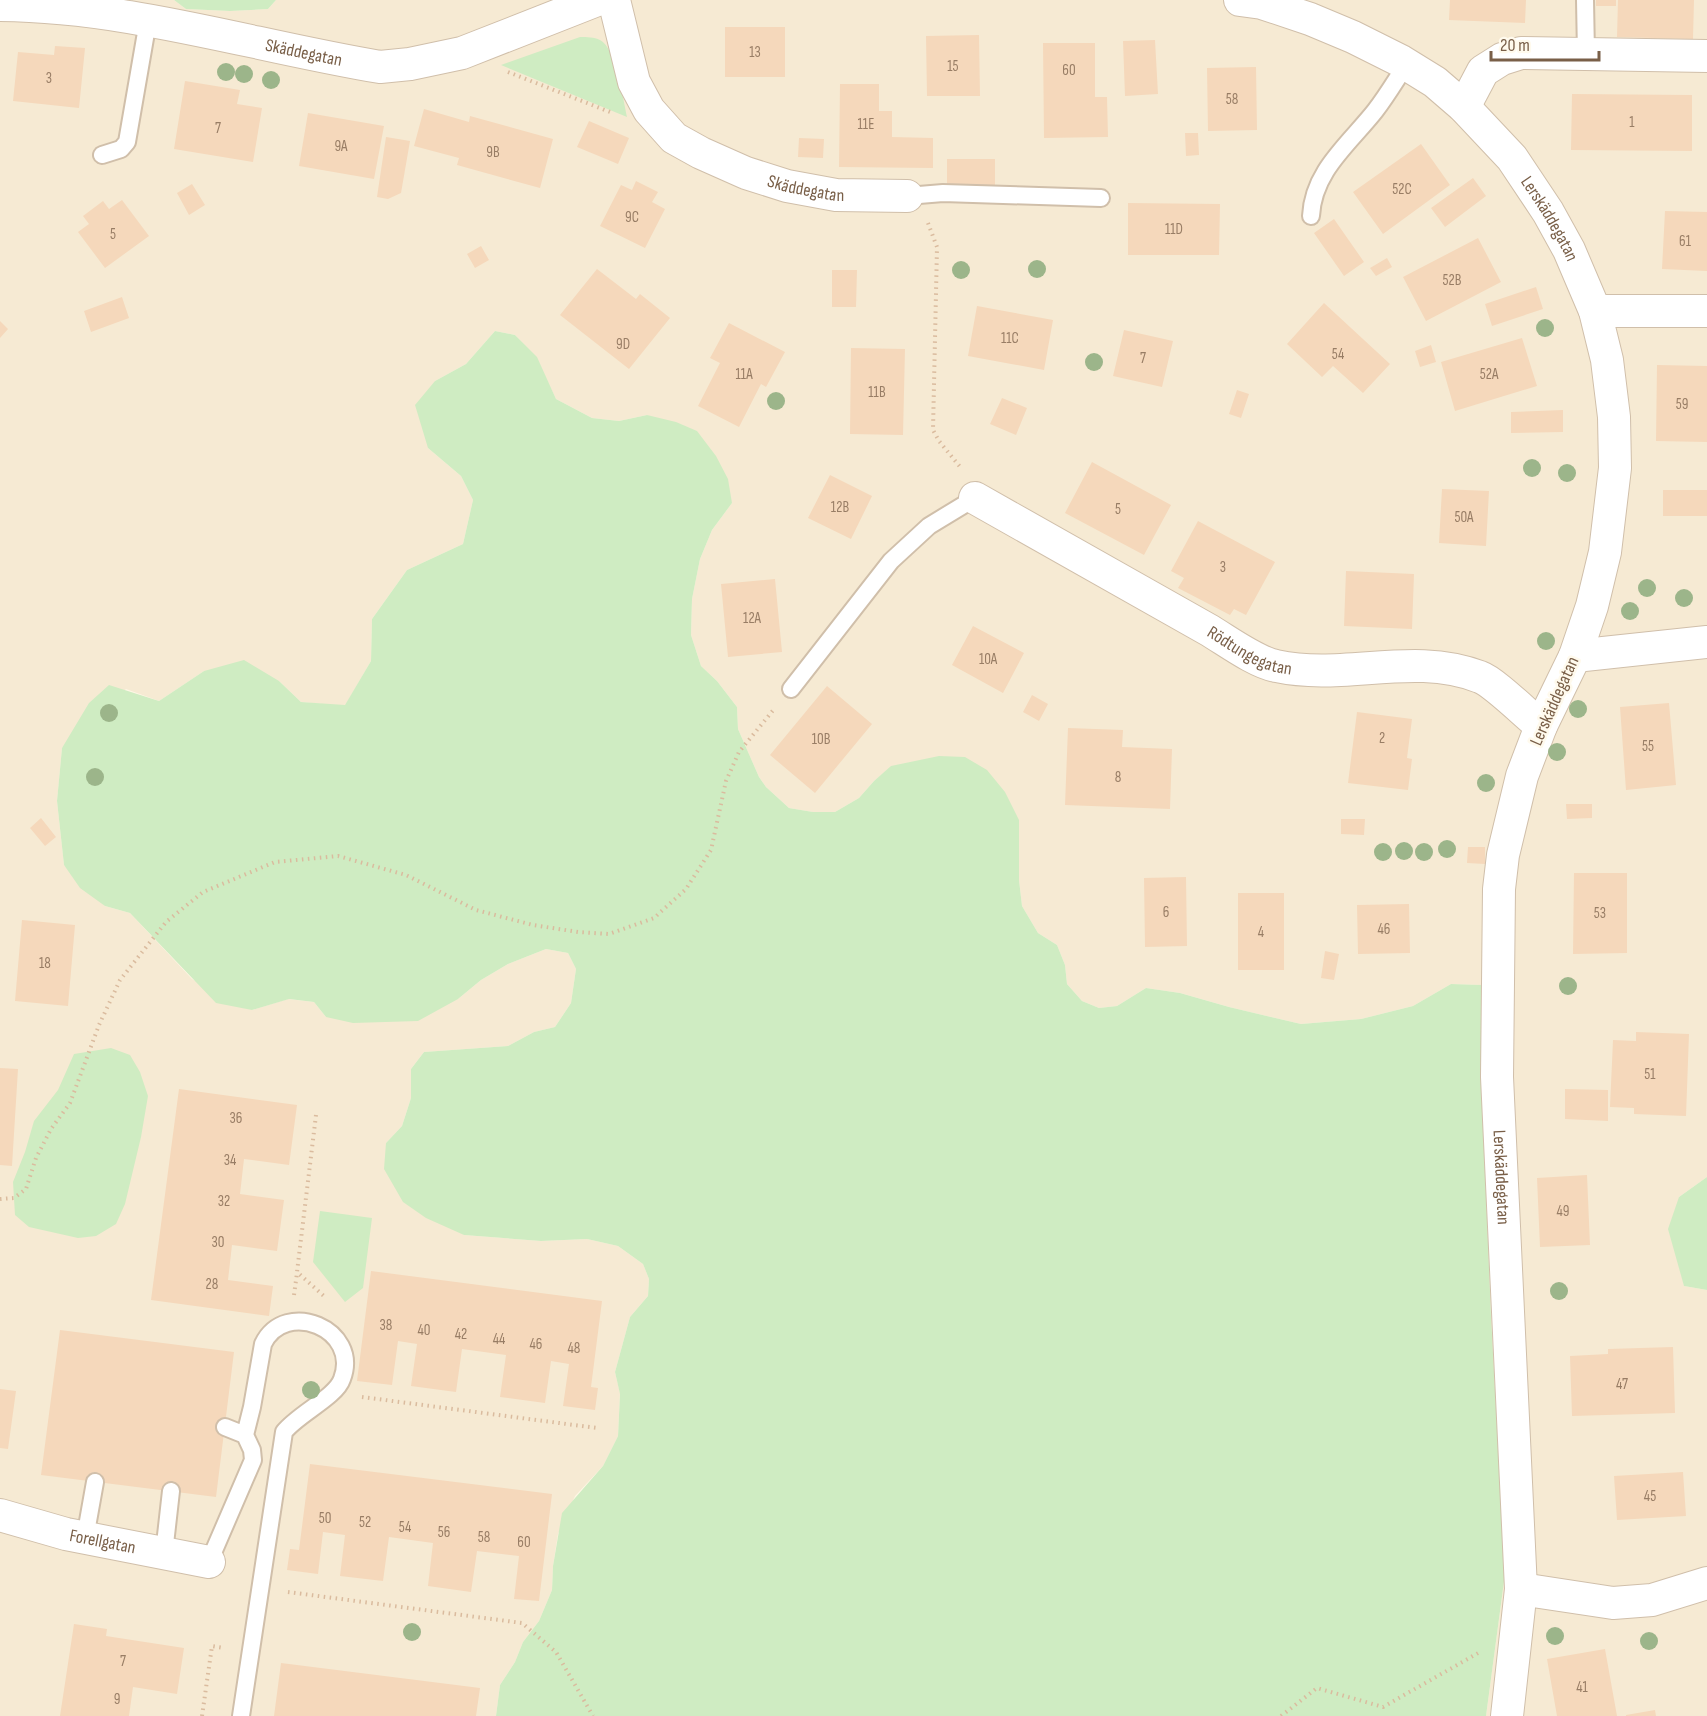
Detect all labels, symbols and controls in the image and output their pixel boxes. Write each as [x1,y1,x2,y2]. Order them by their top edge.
scale bar [1491,24,1599,62]
street label: Skäddegatan [263,35,344,71]
text: 20 m [1500,35,1530,56]
house number: 13 [749,43,761,62]
house number: 15 [947,57,959,76]
house number: 60 [1062,61,1076,80]
house number: 3 [46,69,52,88]
house number: 58 [1226,90,1238,109]
house number: 1 [1629,113,1635,132]
house number: 11E [858,115,874,134]
house number: 7 [215,119,221,138]
house number: 9A [334,137,348,156]
house number: 9B [486,143,500,162]
street label: Skäddegatan [765,171,844,206]
street label: Lerskäddegatan [1516,172,1582,264]
house number: 52C [1392,180,1412,199]
house number: 9C [625,208,639,227]
house number: 11D [1165,220,1183,239]
house number: 5 [110,225,116,244]
house number: 61 [1679,232,1692,251]
house number: 52B [1443,271,1462,290]
house number: 11C [1001,329,1019,348]
house number: 9D [616,335,630,354]
house number: 54 [1332,345,1344,364]
house number: 7 [1140,349,1146,368]
house number: 11A [735,365,753,384]
house number: 52A [1480,365,1499,384]
house number: 11B [868,383,886,402]
house number: 59 [1676,395,1688,414]
house number: 12B [831,498,849,517]
house number: 5 [1115,500,1121,519]
house number: 50A [1454,508,1474,527]
house number: 3 [1220,558,1226,577]
house number: 12A [743,609,762,628]
street label: Rödtungegatan [1203,622,1293,680]
house number: 10A [979,650,998,669]
street label: Lerskäddegatan [1526,654,1583,749]
house number: 2 [1379,729,1385,748]
house number: 10B [812,730,831,749]
house number: 55 [1642,737,1654,756]
house number: 8 [1115,768,1121,787]
house number: 6 [1163,903,1169,922]
house number: 53 [1594,904,1606,923]
house number: 46 [1378,920,1390,939]
house number: 4 [1258,923,1264,942]
house number: 18 [39,954,51,973]
house number: 51 [1644,1065,1656,1084]
house number: 36 [230,1109,242,1128]
street label: Lerskäddegatan [1488,1129,1514,1225]
house number: 34 [224,1151,236,1170]
house number: 32 [218,1192,230,1211]
house number: 49 [1557,1202,1569,1221]
house number: 30 [212,1233,224,1252]
house number: 28 [206,1275,218,1294]
house number: 38 [380,1316,392,1335]
house number: 40 [418,1321,430,1340]
house number: 42 [455,1325,467,1344]
house number: 44 [493,1330,505,1349]
house number: 46 [530,1335,542,1354]
house number: 48 [568,1339,580,1358]
house number: 47 [1616,1375,1628,1394]
house number: 45 [1644,1487,1656,1506]
house number: 50 [319,1509,331,1528]
house number: 52 [359,1513,371,1532]
house number: 54 [399,1518,411,1537]
house number: 56 [438,1523,450,1542]
street label: Forellgatan [68,1525,137,1558]
house number: 58 [478,1528,490,1547]
house number: 60 [517,1533,531,1552]
house number: 7 [120,1652,126,1671]
house number: 41 [1576,1678,1589,1697]
house number: 9 [114,1690,120,1709]

